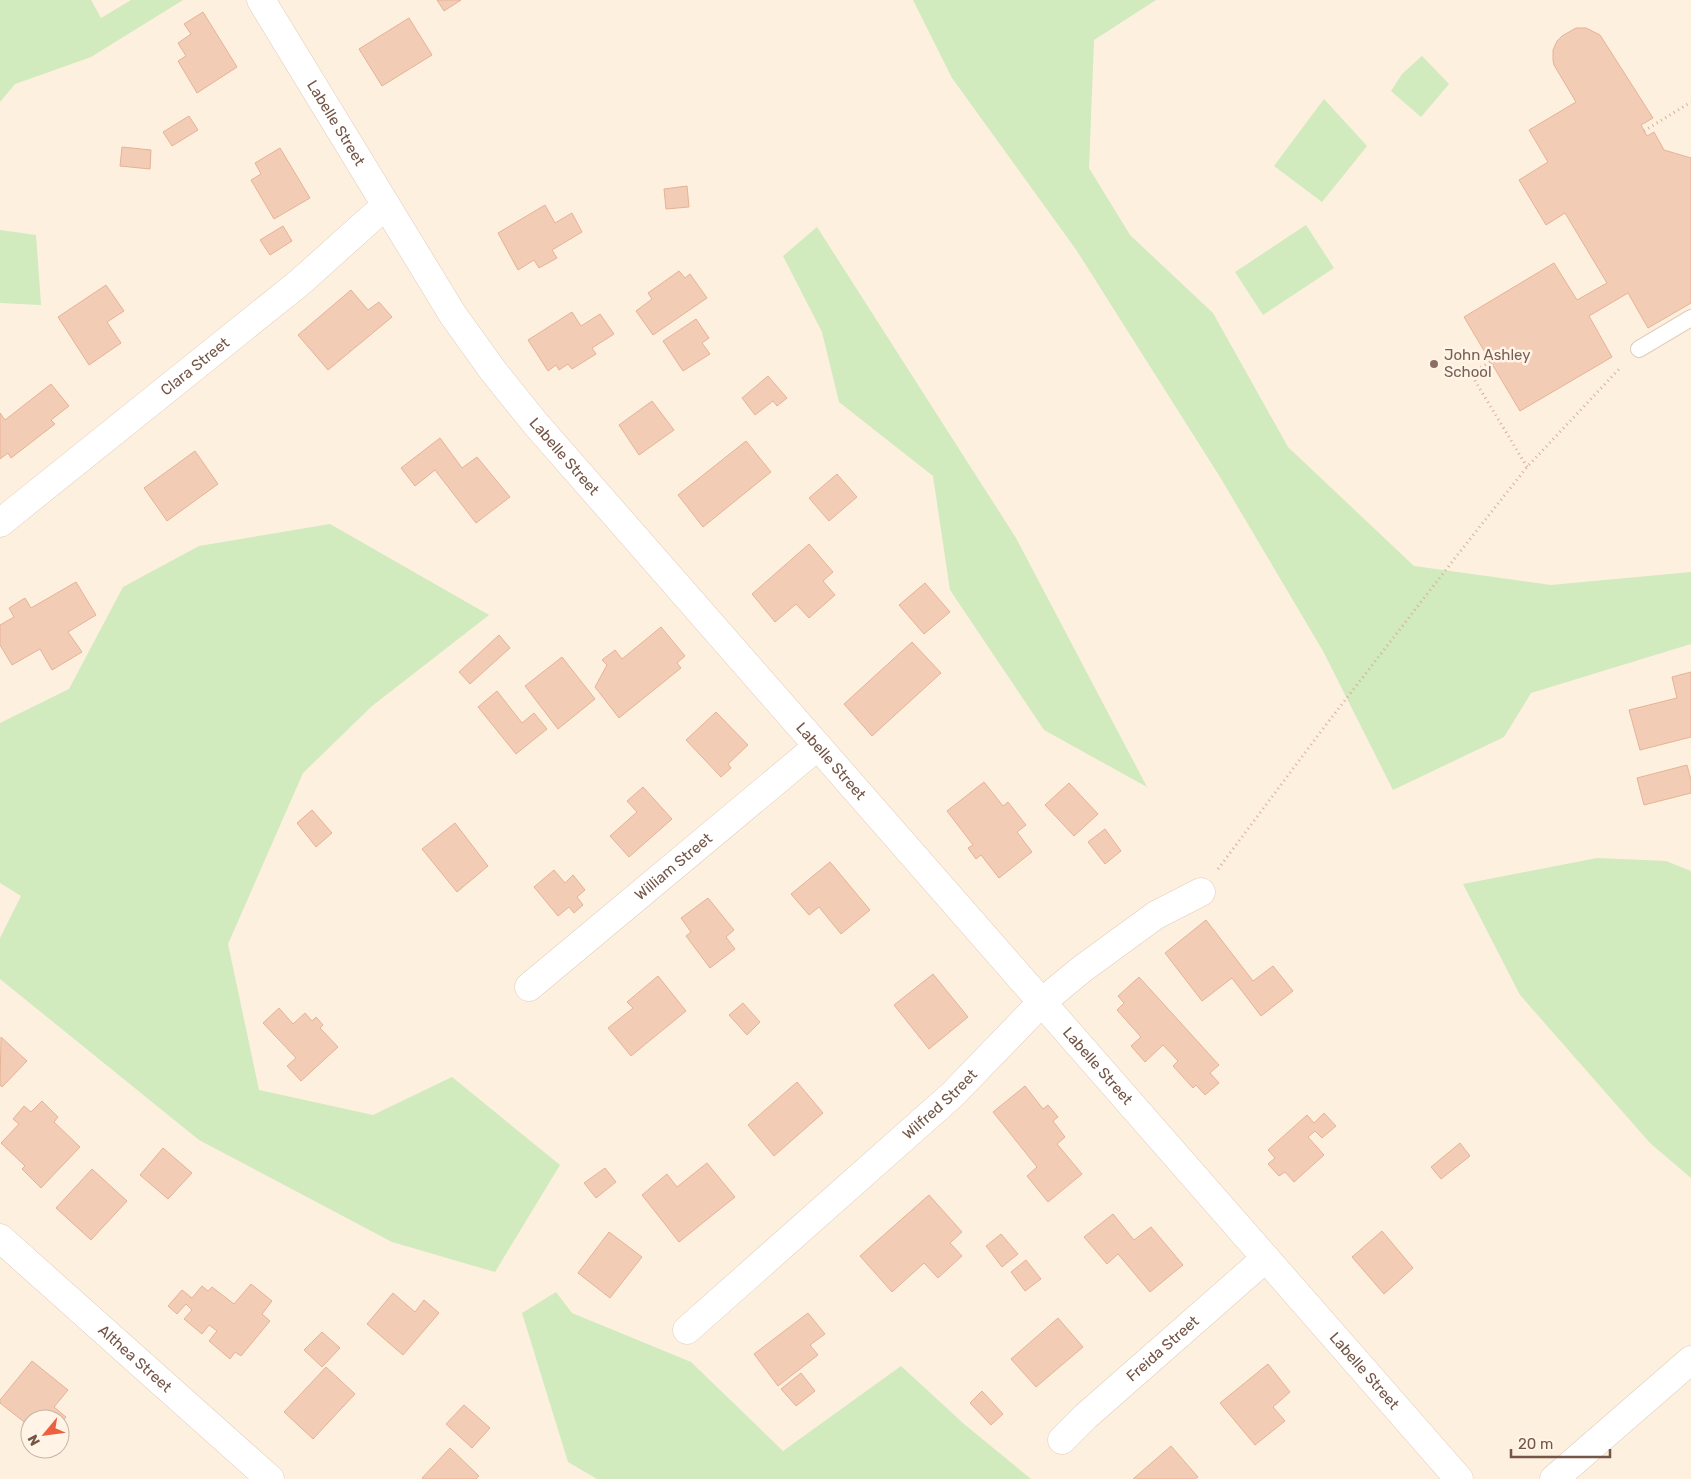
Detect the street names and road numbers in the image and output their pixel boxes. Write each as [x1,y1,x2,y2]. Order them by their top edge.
street label: Labelle Street [303,77,369,169]
street label: Clara Street [157,333,233,399]
street label: Labelle Street [526,414,603,499]
street label: Labelle Street [792,719,870,804]
street label: William Street [631,829,716,904]
street label: Labelle Street [1059,1024,1136,1109]
street label: Wilfred Street [899,1065,981,1143]
street label: Freida Street [1123,1312,1203,1385]
street label: Althea Street [95,1321,176,1396]
street label: Labelle Street [1326,1328,1403,1413]

